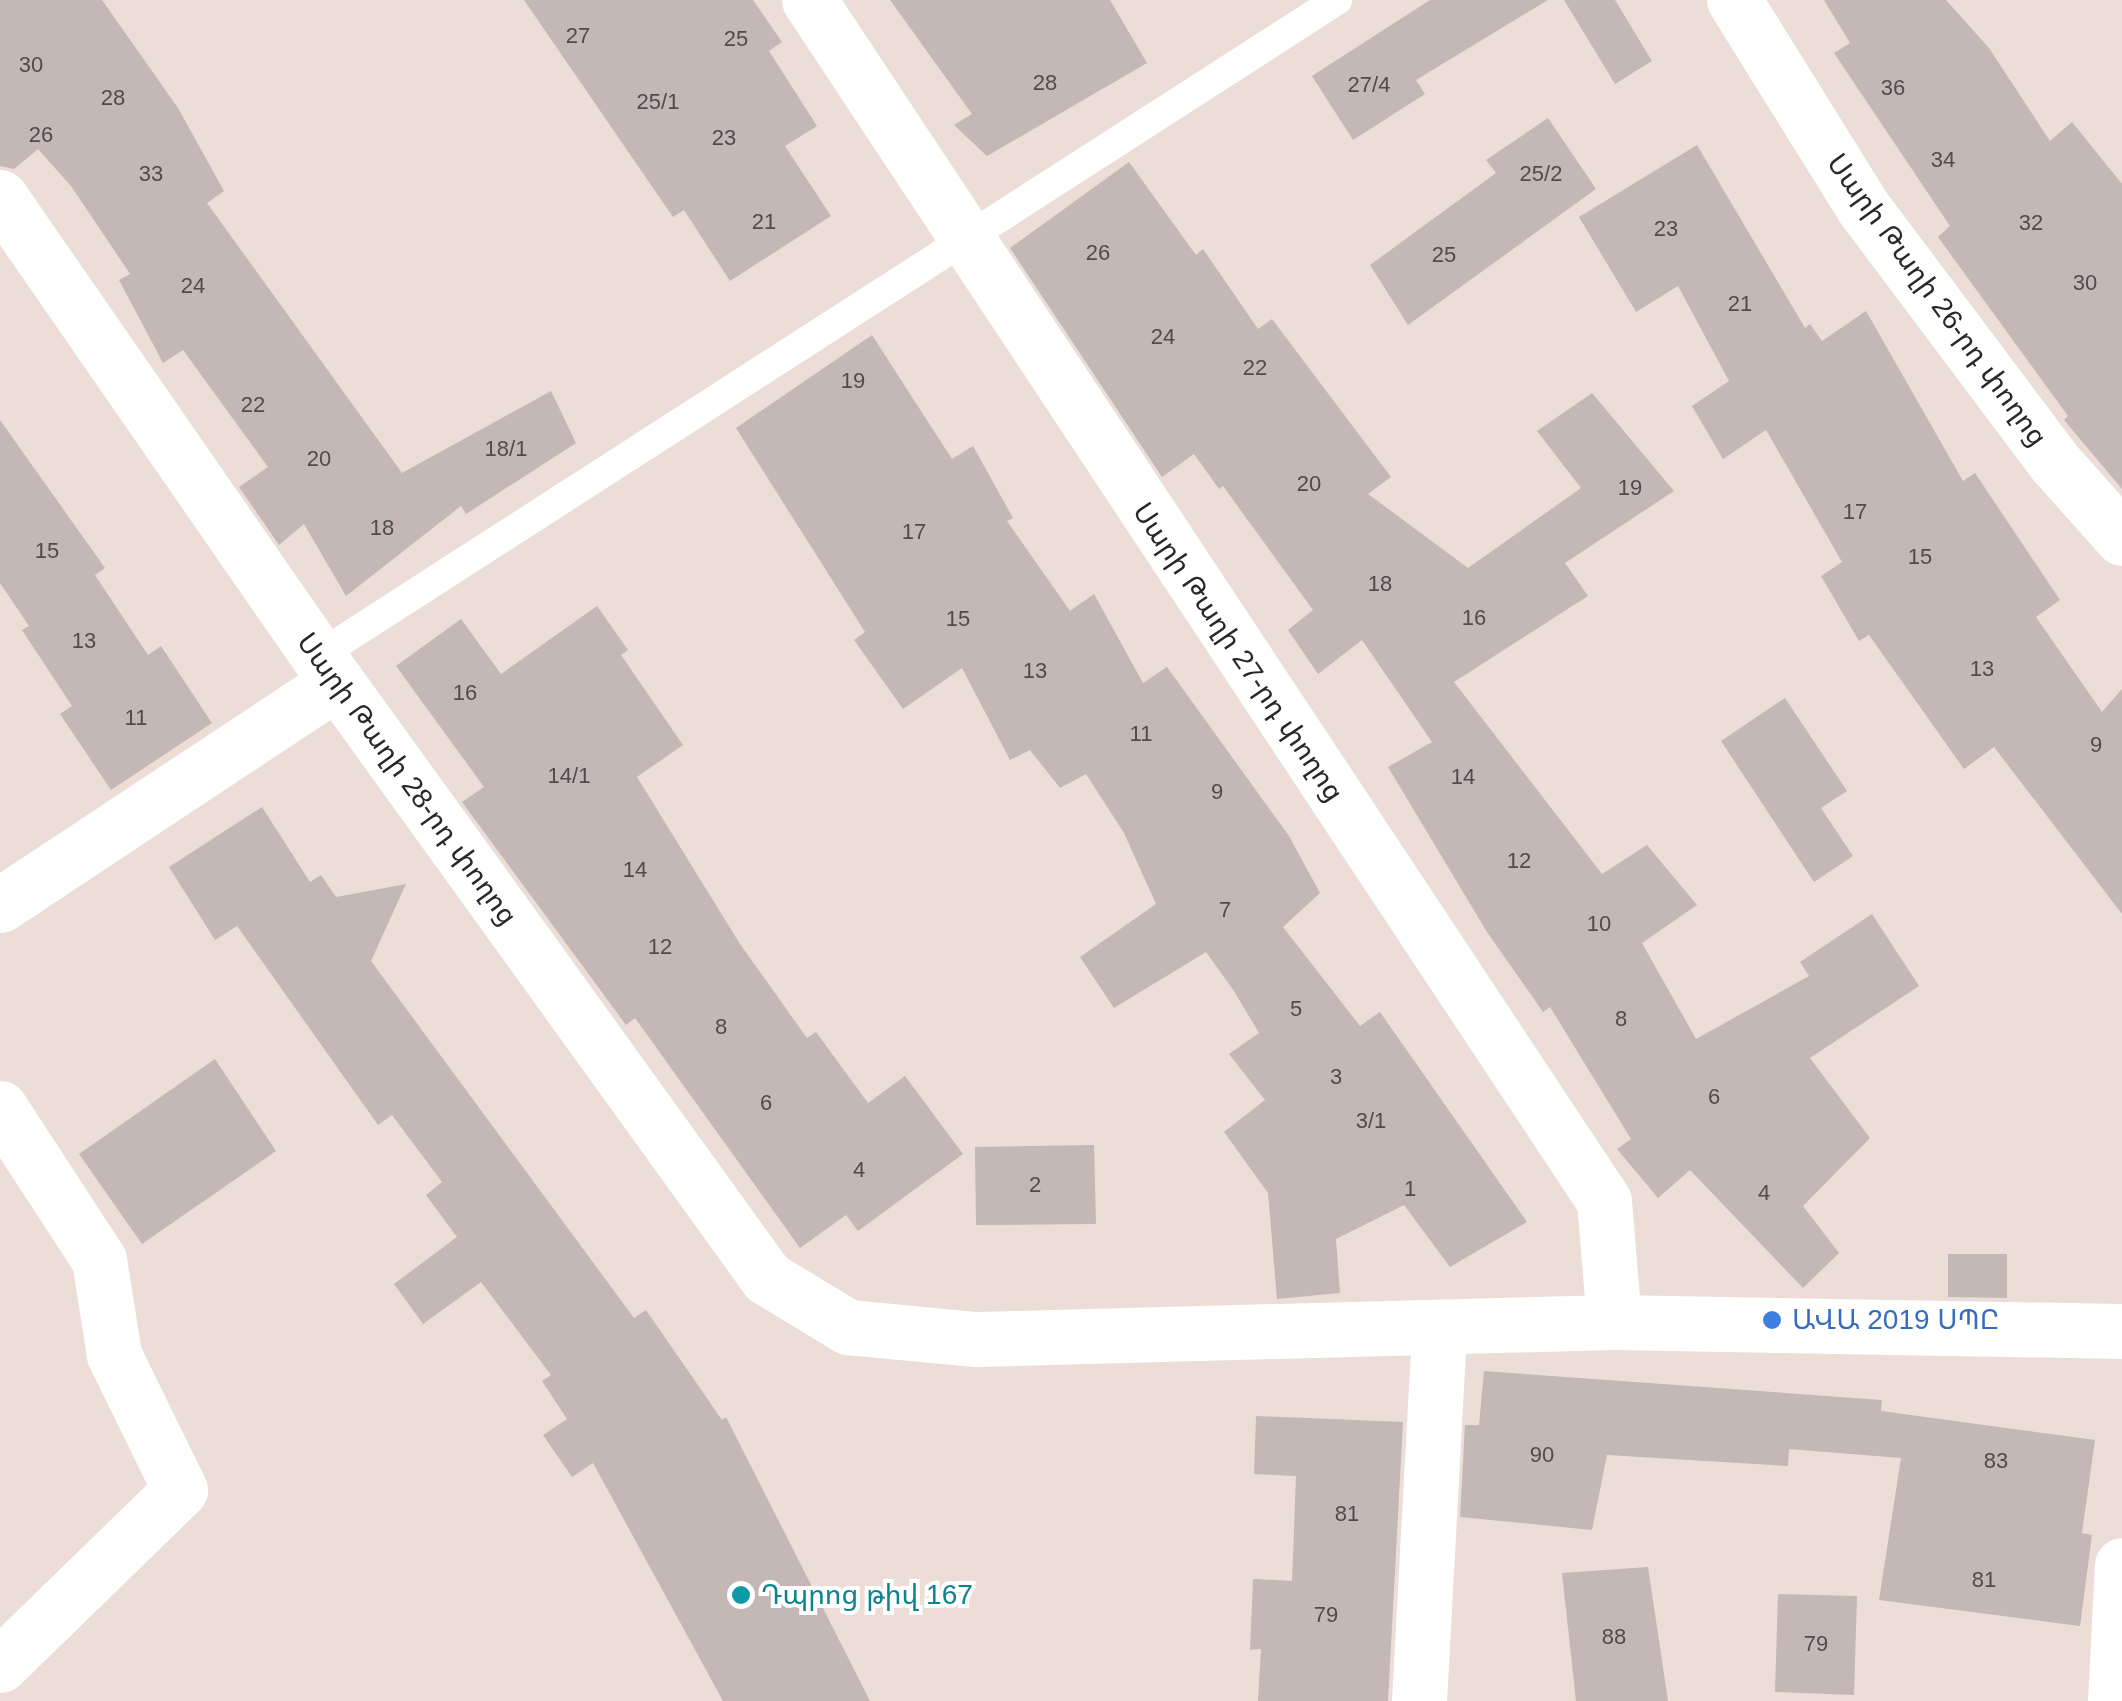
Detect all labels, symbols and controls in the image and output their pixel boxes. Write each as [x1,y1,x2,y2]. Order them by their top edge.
house number: 27 [566,23,590,49]
house number: 25 [724,26,748,52]
house number: 30 [19,52,43,78]
house number: 28 [1033,70,1057,96]
house number: 27/4 [1348,72,1390,98]
house number: 36 [1881,75,1905,101]
house number: 28 [101,85,125,111]
house number: 25/1 [637,89,679,115]
house number: 26 [29,122,53,148]
house number: 23 [712,125,736,151]
street label: Սարի Թաղի 26-րդ փողոց [1820,147,2054,453]
house number: 34 [1931,147,1955,173]
house number: 33 [139,161,163,187]
house number: 25/2 [1520,161,1562,187]
house number: 21 [752,209,776,235]
house number: 32 [2019,210,2043,236]
house number: 23 [1654,216,1678,242]
house number: 26 [1086,240,1110,266]
house number: 25 [1432,242,1456,268]
house number: 30 [2073,270,2097,296]
house number: 24 [181,273,205,299]
house number: 21 [1728,291,1752,317]
house number: 24 [1151,324,1175,350]
house number: 22 [1243,355,1267,381]
house number: 19 [841,368,865,394]
house number: 22 [241,392,265,418]
house number: 18/1 [485,436,527,462]
house number: 20 [307,446,331,472]
house number: 20 [1297,471,1321,497]
house number: 19 [1618,475,1642,501]
street label: Սարի Թաղի 27-րդ փողոց [1125,496,1351,808]
house number: 17 [1843,499,1867,525]
house number: 18 [370,515,394,541]
house number: 17 [902,519,926,545]
house number: 15 [35,538,59,564]
house number: 15 [1908,544,1932,570]
house number: 18 [1368,571,1392,597]
house number: 16 [1462,605,1486,631]
house number: 15 [946,606,970,632]
street label: Սարի Թաղի 28-րդ փողոց [290,626,524,932]
house number: 13 [72,628,96,654]
house number: 13 [1970,656,1994,682]
house number: 13 [1023,658,1047,684]
house number: 16 [453,680,477,706]
house number: 11 [125,705,147,731]
house number: 11 [1130,721,1152,747]
house number: 9 [2090,732,2102,758]
house number: 14/1 [548,763,590,789]
house number: 14 [1451,764,1475,790]
house number: 9 [1211,779,1223,805]
house number: 12 [1507,848,1531,874]
house number: 14 [623,857,647,883]
house number: 7 [1219,897,1231,923]
house number: 10 [1587,911,1611,937]
house number: 12 [648,934,672,960]
house number: 5 [1290,996,1302,1022]
house number: 8 [1615,1006,1627,1032]
house number: 8 [715,1014,727,1040]
house number: 3 [1330,1064,1342,1090]
house number: 6 [1708,1084,1720,1110]
house number: 6 [760,1090,772,1116]
house number: 3/1 [1356,1108,1386,1134]
house number: 4 [853,1157,865,1183]
house number: 2 [1029,1172,1041,1198]
house number: 1 [1404,1176,1416,1202]
house number: 4 [1758,1180,1770,1206]
place label: ԱՎԱ 2019 ՍՊԸ [1792,1303,1999,1337]
marker: ԱՎԱ 2019 ՍՊԸ [1761,1309,1783,1331]
house number: 90 [1530,1442,1554,1468]
house number: 83 [1984,1448,2008,1474]
house number: 81 [1335,1501,1359,1527]
house number: 81 [1972,1567,1996,1593]
place label: Դպրոց թիվ 167 [761,1578,973,1612]
marker: Դպրոց թիվ 167 [730,1584,752,1606]
house number: 79 [1314,1602,1338,1628]
house number: 88 [1602,1624,1626,1650]
house number: 79 [1804,1631,1828,1657]

